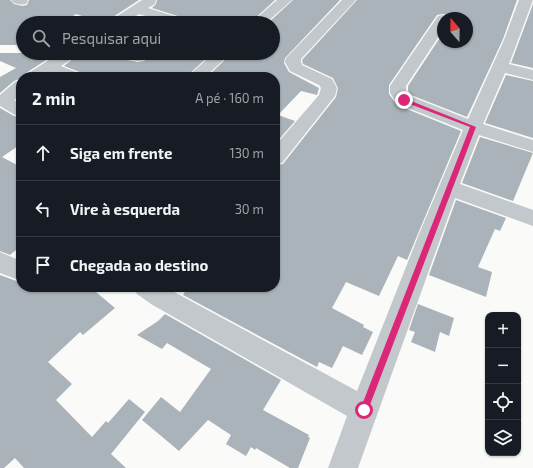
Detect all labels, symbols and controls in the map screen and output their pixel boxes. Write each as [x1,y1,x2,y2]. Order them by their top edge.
north arrow [437,12,473,48]
search box [16,16,280,60]
icon: search [30,27,52,49]
text: Pesquisar aqui [62,29,161,47]
text: 2 min [32,88,75,108]
text: A pé · 160 m [195,90,264,106]
route end [395,91,413,109]
icon: ahead [32,142,54,164]
text: Siga em frente [70,144,172,162]
text: 130 m [229,145,264,161]
icon: left [32,198,54,220]
text: Vire à esquerda [70,200,180,218]
text: 30 m [235,201,264,217]
icon: arrive [32,254,54,276]
text: Chegada ao destino [70,256,208,274]
map controls [485,312,521,456]
button: + [485,312,521,348]
button: − [485,348,521,384]
button: locate [485,384,521,420]
route start [355,401,373,419]
button: layers [485,420,521,456]

